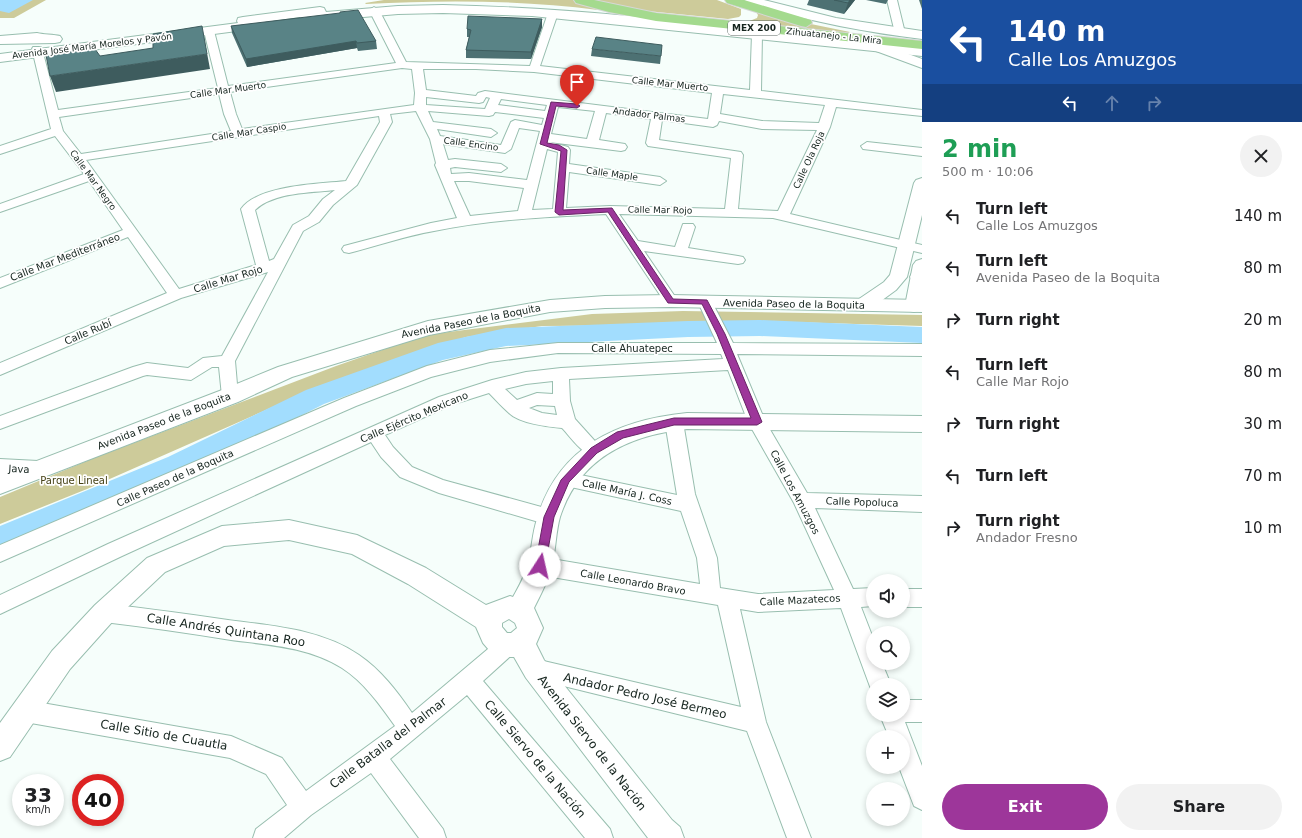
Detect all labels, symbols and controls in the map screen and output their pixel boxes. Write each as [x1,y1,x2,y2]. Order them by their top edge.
text: 140 m [1008,15,1105,48]
icon: left [942,16,994,68]
road number: MEX 200 [728,21,780,35]
street label: Zihuatanejo - La Mira [786,26,882,46]
street label: Avenida José María Morelos y Pavón [11,31,173,61]
text: Calle Los Amuzgos [1008,49,1177,70]
pin [560,65,594,106]
icon: arrive [566,71,588,93]
street label: Calle Mar Muerto [631,75,709,93]
street label: Calle Mar Muerto [189,80,267,100]
icon: left [1059,92,1081,114]
icon: ahead [1101,92,1123,114]
icon: right [1143,92,1165,114]
street label: Andador Palmas [612,106,686,124]
street label: Calle Mar Caspio [211,121,287,143]
street label: Calle Ola Roja [791,130,827,190]
street label: Calle Encino [443,135,500,153]
text: 2 min [942,135,1017,163]
button: close [1240,135,1282,177]
street label: Calle Mar Negro [68,148,119,212]
text: 500 m · 10:06 [942,164,1033,179]
street label: Calle Maple [585,165,639,183]
text: Turn left [976,200,1048,218]
street label: Calle Mar Rojo [628,204,693,216]
icon: left [942,205,964,227]
text: 140 m [1234,207,1282,225]
text: Calle Los Amuzgos [976,218,1098,233]
street label: Calle Mar Mediterráneo [9,231,121,283]
text: Turn left [976,252,1048,270]
icon: left [942,257,964,279]
text: 80 m [1244,259,1282,277]
street label: Calle Mar Rojo [192,263,264,295]
text: Avenida Paseo de la Boquita [976,270,1160,285]
street label: Avenida Paseo de la Boquita [723,297,865,311]
street label: Avenida Paseo de la Boquita [400,302,542,340]
icon: right [942,309,964,331]
text: Turn right [976,311,1060,329]
text: 20 m [1244,311,1282,329]
street label: Calle Rubí [63,317,114,347]
street label: Calle Ahuatepec [591,343,673,354]
text: Turn left [976,356,1048,374]
icon: left [942,361,964,383]
text: 80 m [1244,363,1282,381]
text: Calle Mar Rojo [976,374,1069,389]
street label: Calle Ejército Mexicano [358,389,470,445]
street label: Avenida Paseo de la Boquita [96,390,232,452]
icon: right [942,413,964,435]
text: Turn right [976,415,1060,433]
text: 30 m [1244,415,1282,433]
street label: Calle Paseo de la Boquita [115,447,235,509]
street label: Calle Los Amuzgos [768,448,822,536]
street label: Java [7,463,30,475]
icon: left [942,465,964,487]
text: Turn left [976,467,1048,485]
text: 70 m [1244,467,1282,485]
park label: Parque Lineal [40,475,108,486]
street label: Calle María J. Coss [581,477,673,507]
street label: Calle Popoluca [825,495,899,509]
text: Turn right [976,512,1060,530]
icon: right [942,517,964,539]
text: 10 m [1244,519,1282,537]
text: Andador Fresno [976,530,1078,545]
position arrow [519,545,561,587]
street label: Calle Leonardo Bravo [579,567,687,597]
map controls [866,574,910,826]
button: sound [866,574,910,618]
street label: Calle Mazatecos [759,592,841,608]
street label: Calle Andrés Quintana Roo [146,611,306,649]
button: search [866,626,910,670]
street label: Andador Pedro José Bermeo [562,670,728,722]
street label: Avenida Siervo de la Nación [535,673,649,813]
button: layers [866,678,910,722]
street label: Calle Batalla del Palmar [327,694,449,791]
street label: Calle Siervo de la Nación [482,697,588,821]
street label: Calle Sitio de Cuautla [99,717,229,753]
button: + [866,730,910,774]
speed limit sign: 40 [72,774,124,826]
button: − [866,782,910,826]
text: 33 [24,783,52,807]
button: Exit [942,784,1108,830]
button: Share [1116,784,1282,830]
text: km/h [25,804,51,815]

